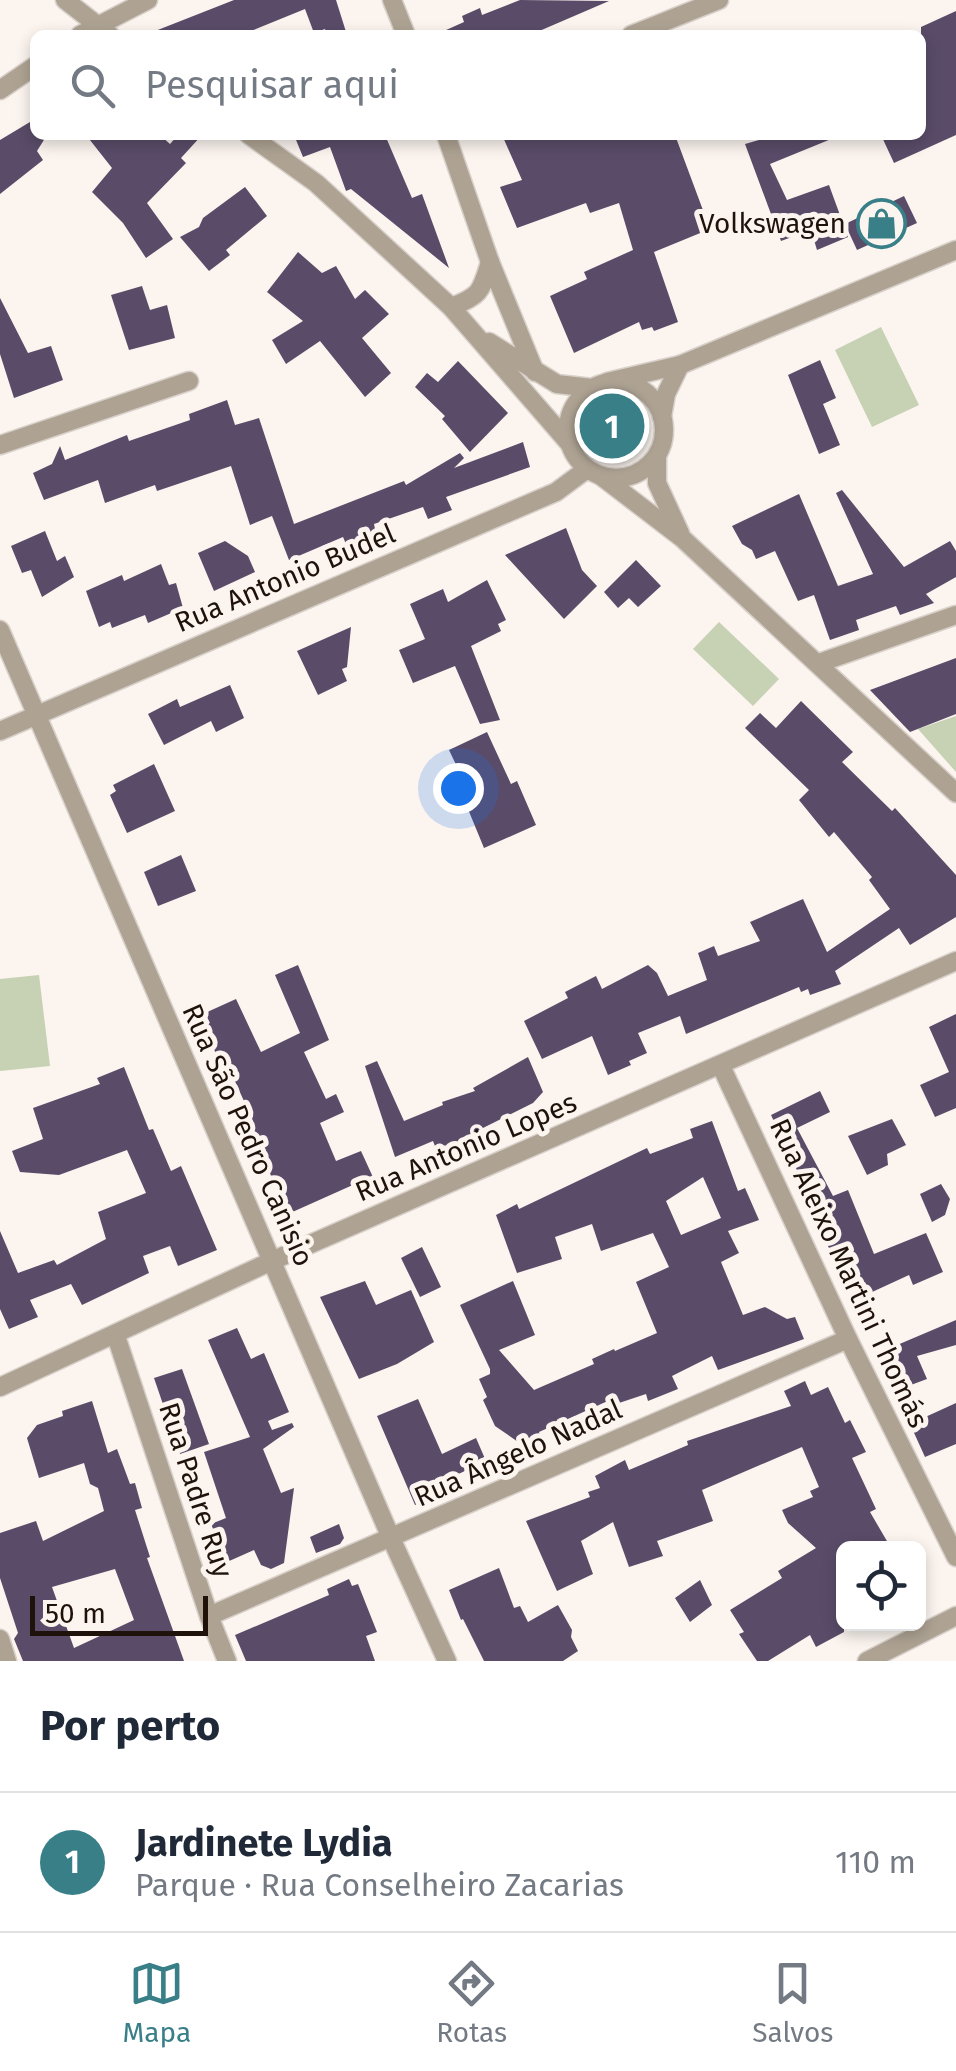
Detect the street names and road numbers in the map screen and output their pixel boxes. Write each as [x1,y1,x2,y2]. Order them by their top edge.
street label: Rua Antonio Budel [170,517,400,639]
street label: Rua São Pedro Canisio [175,999,321,1271]
street label: Rua Antonio Lopes [350,1086,582,1208]
street label: Rua Aleixo Martini Thomás [763,1113,935,1433]
street label: Rua Ângelo Nadal [409,1392,627,1514]
street label: Rua Padre Ruy [152,1398,240,1582]

